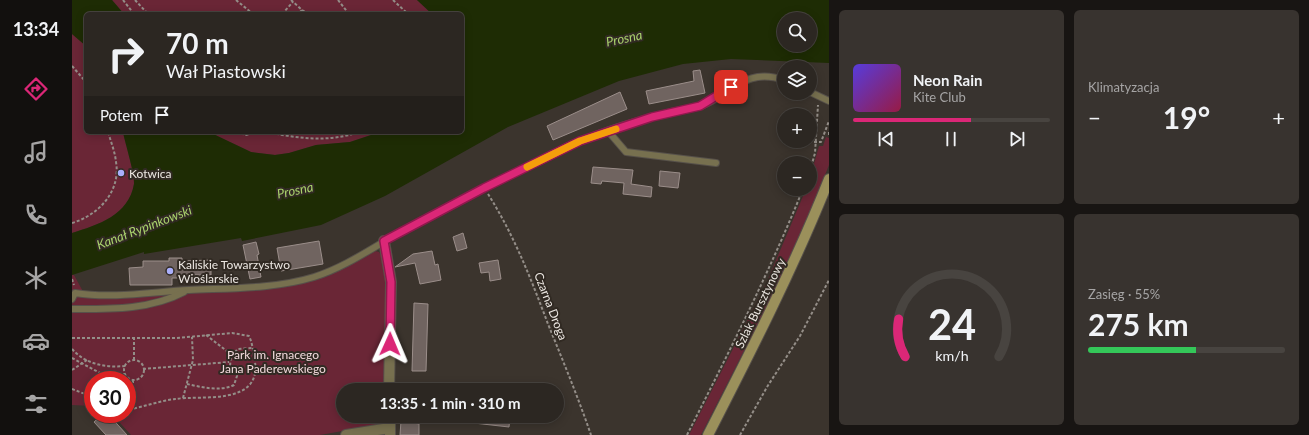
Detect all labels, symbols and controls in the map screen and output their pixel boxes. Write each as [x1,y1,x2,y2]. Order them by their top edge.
map controls [777,12,817,196]
button: search [777,12,817,52]
text: 13:34 [13,18,59,40]
text: 70 m [166,26,229,60]
water label: Prosna [604,26,644,50]
icon: right [100,28,152,80]
text: Wał Piastowski [166,60,286,82]
button: layers [777,60,817,100]
pin [714,70,748,104]
text: Neon Rain [913,71,982,89]
icon: directions [22,75,50,103]
icon: arrive [720,76,742,98]
text: Klimatyzacja [1088,79,1159,95]
text: Kite Club [913,89,966,105]
text: 19° [1163,99,1210,135]
icon: arrive [151,104,173,126]
text: − [1088,104,1101,131]
text: + [1272,104,1285,131]
text: Potem [100,106,143,124]
button: + [777,108,817,148]
icon: previous [875,128,897,150]
icon: pause [940,128,962,150]
icon: next [1006,128,1028,150]
icon: music [22,138,50,166]
button: − [777,156,817,196]
place label: Kotwica [129,166,172,181]
marker: Kotwica [116,168,126,178]
water label: Prosna [275,178,315,202]
icon: phone [22,201,50,229]
water label: Kanał Rypinkowski [94,201,194,253]
street label: Szlak Bursztynowy [732,255,789,351]
place label: Kaliskie Towarzystwo Wioślarskie [178,257,290,286]
icon: climate [22,264,50,292]
marker: Kaliskie Towarzystwo Wioślarskie [165,266,175,276]
street label: Czarna Droga [531,270,571,342]
text: Zasięg · 55% [1088,286,1160,302]
text: 24 [927,299,976,349]
text: 275 km [1088,306,1189,342]
position arrow [369,323,411,365]
icon: car [22,327,50,355]
park label: Park im. Ignacego Jana Paderewskiego [220,347,326,376]
text: km/h [935,347,968,364]
speed limit sign: 30 [84,371,136,423]
icon: filters [22,390,50,418]
text: 13:35 · 1 min · 310 m [380,394,520,412]

